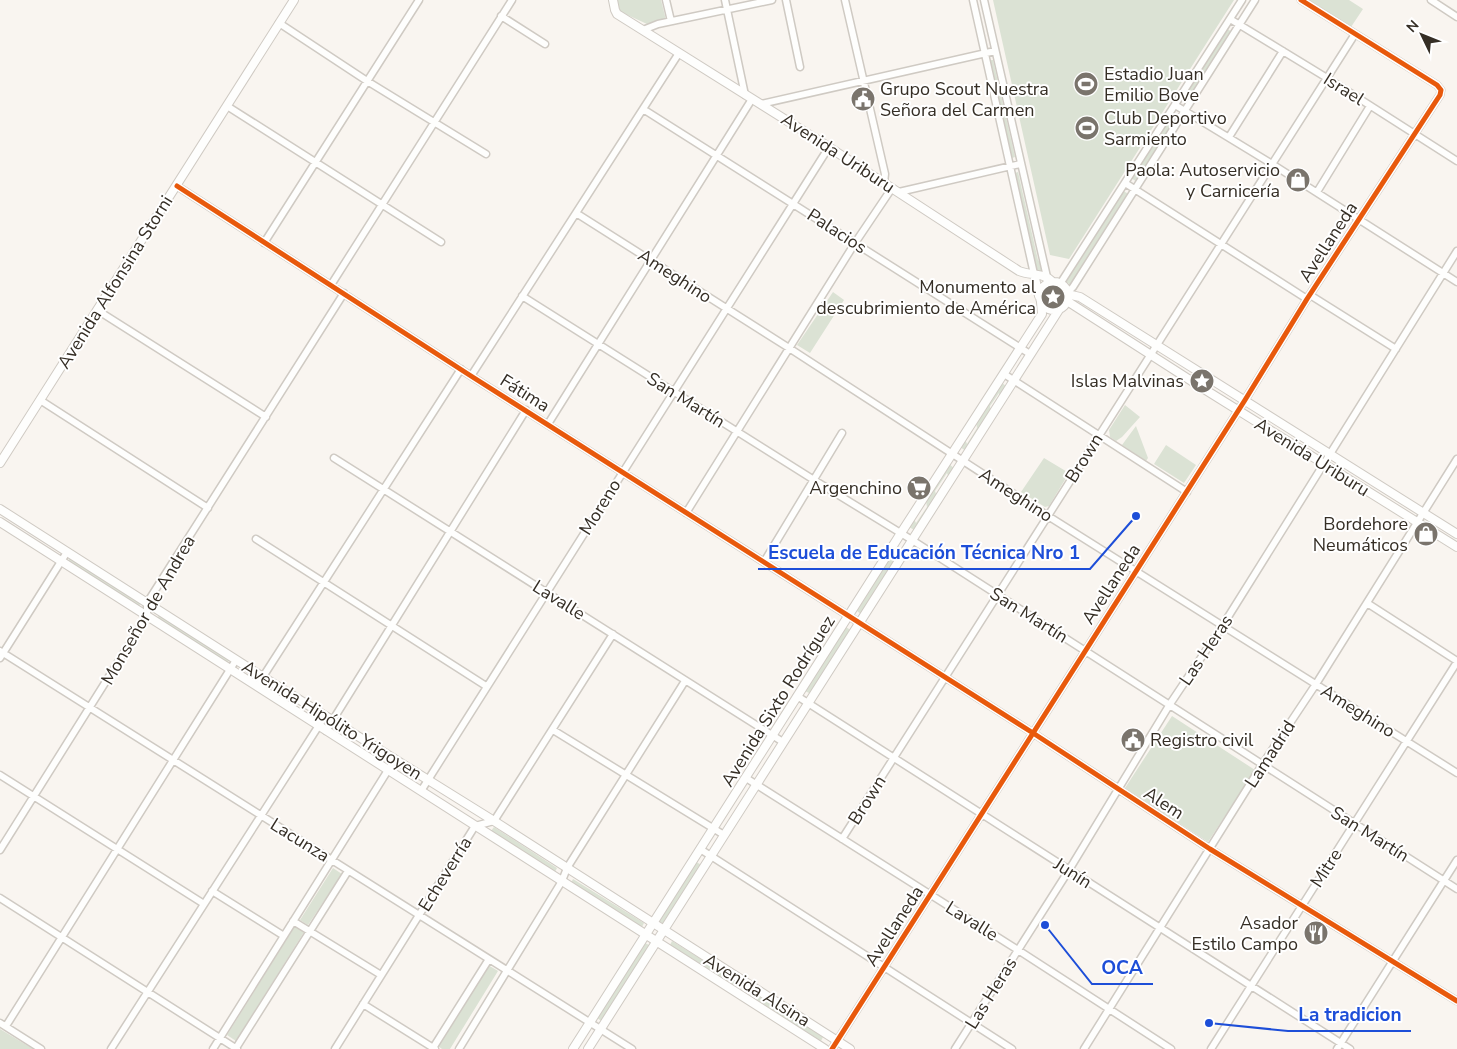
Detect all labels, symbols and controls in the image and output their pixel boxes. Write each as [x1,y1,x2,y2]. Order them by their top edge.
north arrow [1397,10,1447,60]
text: N [1402,16,1423,37]
place label: Estadio Juan Emilio Bove [1104,62,1204,107]
street label: Israel [1319,67,1370,111]
sports icon: Estadio Juan Emilio Bove [1073,71,1099,97]
place label: Grupo Scout Nuestra Señora del Carmen [880,77,1049,122]
public building icon: Grupo Scout Nuestra Señora del Carmen [850,86,876,112]
place label: Club Deportivo Sarmiento [1104,106,1227,151]
street label: Avenida Uriburu [776,107,900,199]
sports icon: Club Deportivo Sarmiento [1074,115,1100,141]
place label: Paola: Autoservicio y Carnicería [1125,158,1280,203]
shop icon: Paola: Autoservicio y Carnicería [1285,167,1311,193]
street label: Avenida Alfonsina Storni [52,191,178,373]
street label: Avellaneda [1293,197,1363,287]
street label: Palacios [803,203,871,259]
street label: Ameghino [634,243,716,309]
place label: Monumento al descubrimiento de América [816,275,1037,320]
place icon: Monumento al descubrimiento de América [1040,284,1066,310]
street label: San Martín [642,367,730,433]
street label: Fátima [496,368,554,418]
place icon: Islas Malvinas [1189,368,1215,394]
place label: Islas Malvinas [1071,369,1184,393]
street label: Avenida Uriburu [1250,412,1374,502]
street label: Brown [1060,429,1108,487]
street label: Ameghino [975,462,1057,528]
street label: Moreno [574,475,626,539]
supermarket icon: Argenchino [906,475,932,501]
place label: Argenchino [809,476,902,500]
place label: Bordehore Neumáticos [1313,512,1408,557]
shop icon: Bordehore Neumáticos [1413,521,1439,547]
street label: Monseñor de Andrea [95,531,201,689]
callout: Escuela de Educación Técnica Nro 1 [758,535,1090,569]
street label: Avellaneda [1076,539,1146,629]
text: Escuela de Educación Técnica Nro 1 [768,540,1080,566]
street label: Lavalle [528,574,590,626]
street label: San Martín [985,582,1073,648]
street label: Las Heras [1174,610,1238,690]
street label: Avenida Sixto Rodríguez [716,611,840,791]
street label: Avenida Hipólito Yrigoyen [237,655,427,785]
street label: Ameghino [1316,679,1400,743]
street label: Lamadrid [1239,716,1301,792]
public building icon: Registro civil [1120,727,1146,753]
place label: Registro civil [1150,728,1254,752]
street label: Brown [843,771,891,829]
street label: Alem [1139,781,1189,825]
street label: San Martín [1326,801,1414,867]
street label: Lacunza [266,812,334,868]
street label: Echeverría [413,832,477,916]
street label: Mitre [1305,844,1347,892]
street label: Junín [1049,852,1097,894]
street label: Avellaneda [859,881,929,971]
street label: Lavalle [941,895,1003,947]
place label: Asador Estilo Campo [1191,911,1299,956]
restaurant icon: Asador Estilo Campo [1303,920,1329,946]
street label: Avenida Alsina [699,948,815,1032]
callout: OCA [1092,950,1153,984]
street label: Las Heras [960,953,1022,1033]
text: OCA [1101,955,1144,981]
callout: La tradicion [1288,997,1411,1031]
text: La tradicion [1298,1002,1402,1028]

